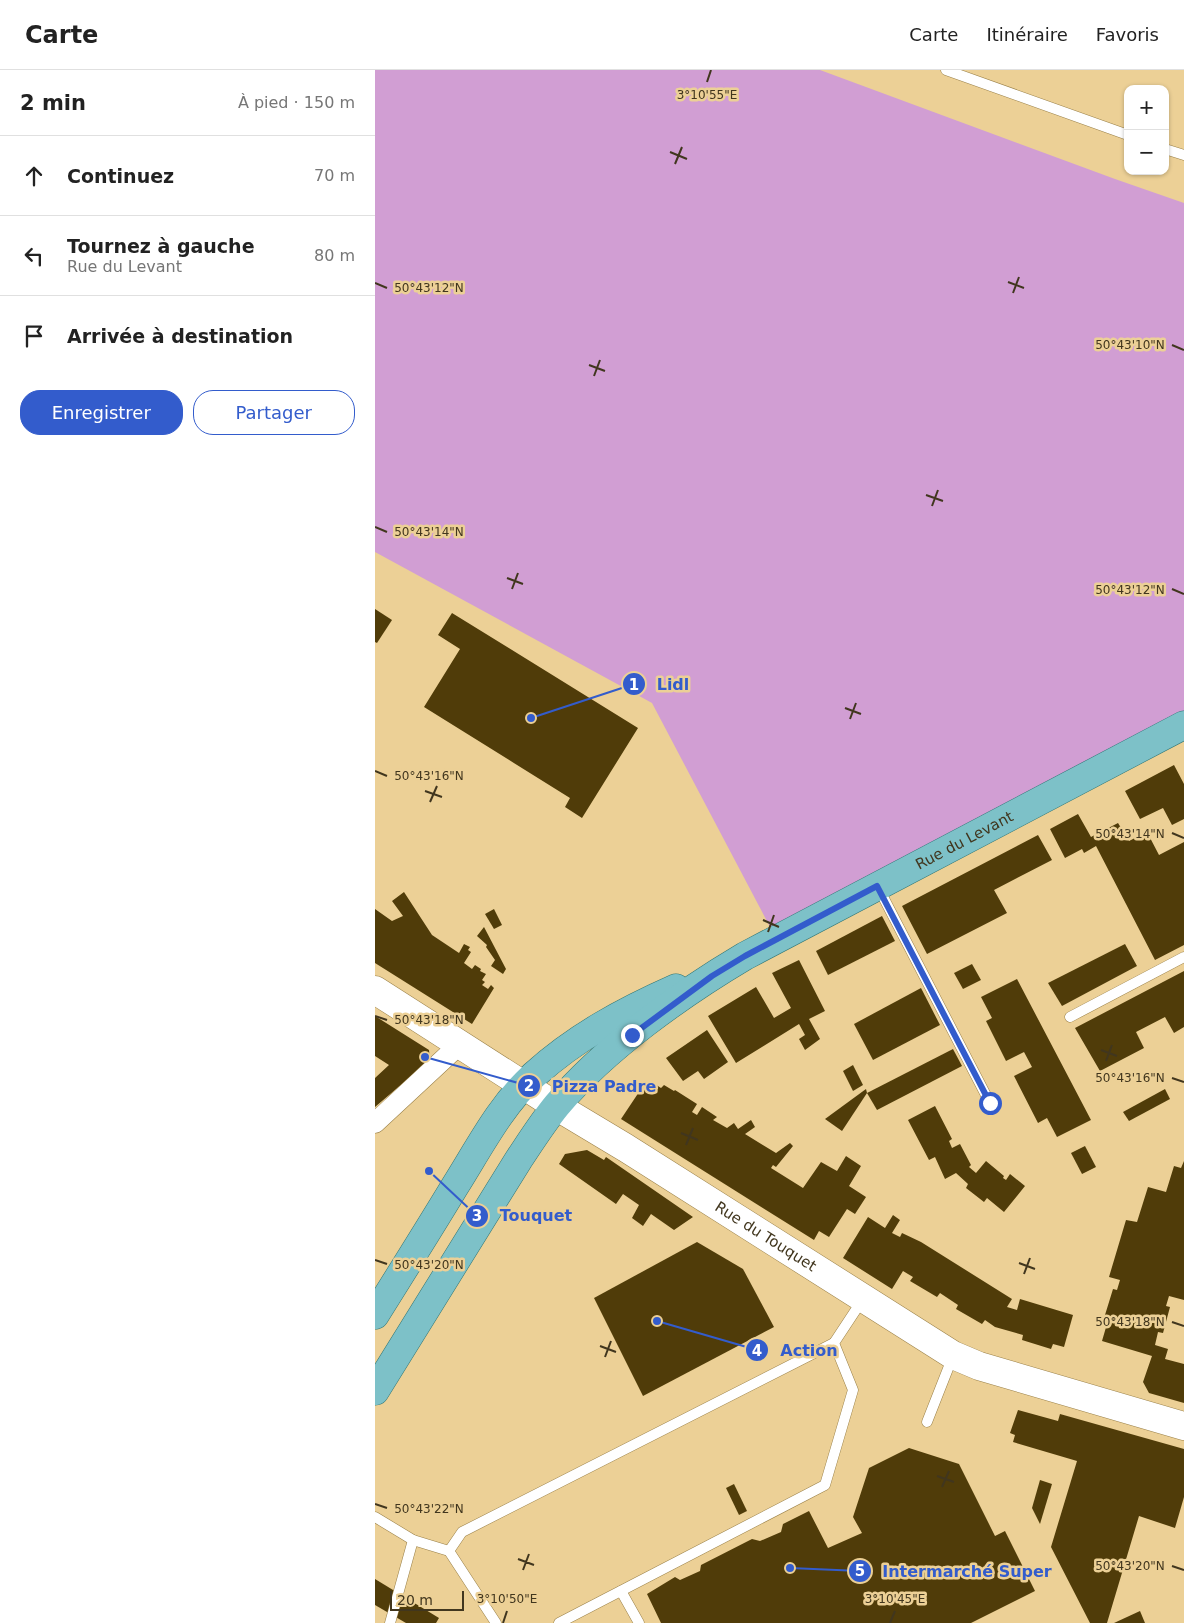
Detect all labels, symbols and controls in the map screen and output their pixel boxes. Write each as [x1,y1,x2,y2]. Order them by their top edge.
text: Carte [25,21,98,49]
text: Carte [909,24,958,45]
text: Itinéraire [986,24,1068,45]
text: Favoris [1096,24,1159,45]
map controls [1124,85,1169,175]
button: + [1124,85,1169,130]
text: 3°10'55"E [677,88,737,102]
text: 2 min [20,91,86,115]
text: À pied · 150 m [238,93,355,112]
button: − [1124,130,1169,175]
icon: ahead [20,162,48,190]
text: Continuez [67,165,174,187]
text: 70 m [314,166,355,185]
text: Tournez à gauche [67,235,255,257]
icon: left [20,242,48,270]
text: 80 m [314,246,355,265]
text: Rue du Levant [67,257,182,276]
text: 50°43'12"N [394,281,464,295]
icon: arrive [20,322,48,350]
text: Arrivée à destination [67,325,293,347]
text: 50°43'10"N [1095,338,1165,352]
button: Enregistrer [20,390,183,435]
button: Partager [193,390,355,435]
text: 50°43'14"N [394,525,464,539]
text: 50°43'12"N [1095,583,1165,597]
callout: Lidl [621,669,699,700]
text: Lidl [657,675,689,694]
text: 1 [629,676,639,694]
text: 50°43'16"N [394,769,464,783]
street label: Rue du Levant [913,807,1017,874]
text: 50°43'14"N [1095,827,1165,841]
text: 50°43'18"N [394,1013,464,1027]
route end [621,1024,644,1047]
callout: Pizza Padre [516,1071,666,1102]
text: 50°43'16"N [1095,1071,1165,1085]
text: 2 [524,1077,534,1095]
text: Pizza Padre [552,1077,656,1096]
route start [979,1092,1002,1115]
street label: Rue du Touquet [712,1198,820,1275]
callout: Touquet [465,1200,582,1231]
text: Touquet [500,1206,573,1225]
text: 3 [472,1207,482,1225]
text: 50°43'20"N [394,1258,464,1272]
text: 50°43'18"N [1095,1315,1165,1329]
callout: Action [745,1335,847,1366]
text: Action [780,1341,838,1360]
text: 4 [752,1342,762,1360]
text: 50°43'22"N [394,1502,464,1516]
callout: Intermarché Super [847,1556,1062,1587]
text: 50°43'20"N [1095,1559,1165,1573]
text: 5 [855,1562,865,1580]
text: Intermarché Super [882,1562,1052,1581]
scale bar [390,1588,464,1611]
text: 20 m [397,1592,433,1608]
text: 3°10'50"E [477,1592,537,1606]
text: 3°10'45"E [865,1592,925,1606]

